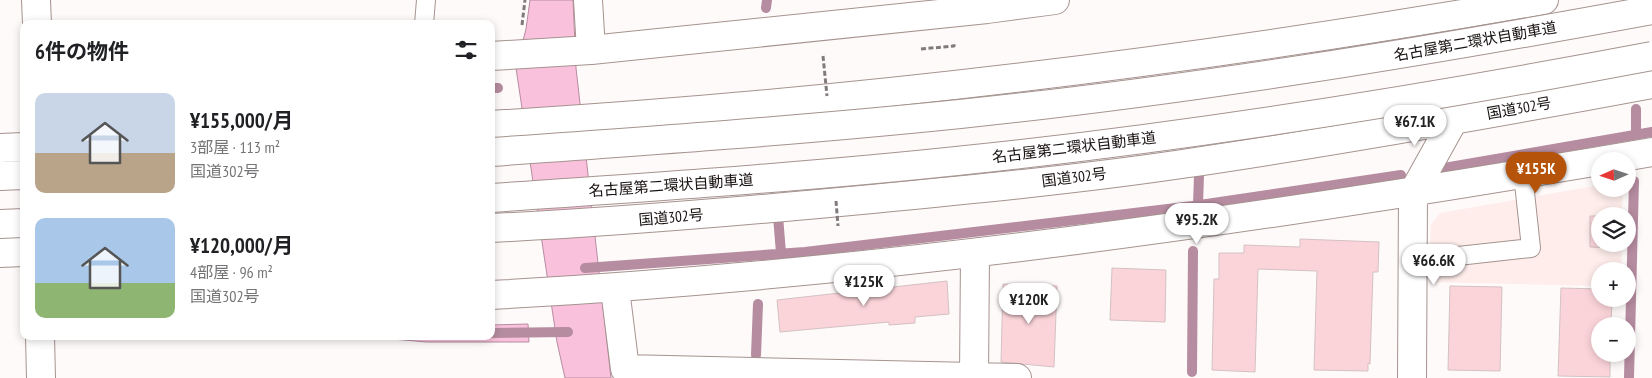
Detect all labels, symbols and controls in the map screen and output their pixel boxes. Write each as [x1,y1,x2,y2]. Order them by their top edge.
street label: 名古屋第二環状自動車道 [1392,17,1558,65]
icon: filters [452,36,480,64]
text: 6件の物件 [35,38,129,65]
street label: 国道302号 [1485,93,1553,123]
pin: ¥67.1K [1374,104,1456,147]
text: ¥155,000/月 [190,107,293,134]
text: ¥67.1K [1395,111,1435,131]
icon: home [75,113,135,173]
street label: 名古屋第二環状自動車道 [991,128,1157,166]
text: 3部屋 · 113 m² [190,137,280,157]
pin: ¥155K [1501,152,1571,194]
north arrow [1591,152,1636,198]
map controls [1591,152,1636,362]
text: ¥155K [1517,158,1555,178]
text: 国道302号 [190,161,260,181]
street label: 国道302号 [1040,164,1108,190]
street label: 名古屋第二環状自動車道 [588,170,754,200]
pin: ¥95.2K [1156,202,1238,245]
street label: 国道302号 [638,205,704,229]
button: layers [1591,207,1636,252]
text: ¥95.2K [1176,209,1218,229]
text: ¥120,000/月 [190,232,293,259]
icon: home [75,238,135,298]
pin: ¥66.6K [1393,244,1475,286]
text: ¥66.6K [1413,250,1455,270]
text: 4部屋 · 96 m² [190,262,273,282]
button: + [1591,262,1636,307]
pin: ¥125K [829,264,899,307]
text: ¥125K [845,271,883,291]
pin: ¥120K [994,282,1064,325]
text: 国道302号 [190,286,260,306]
text: ¥120K [1010,289,1048,309]
button: − [1591,317,1636,362]

